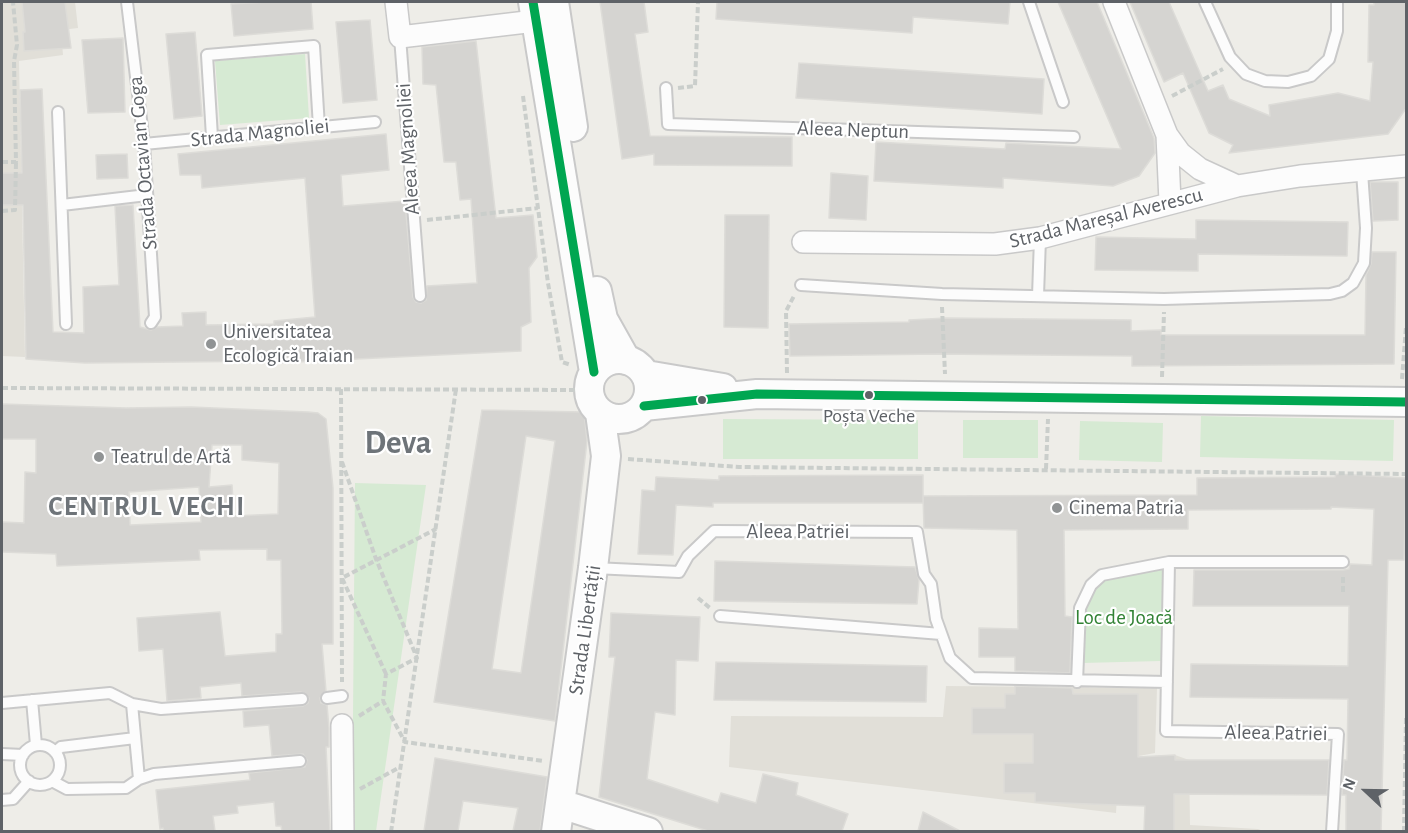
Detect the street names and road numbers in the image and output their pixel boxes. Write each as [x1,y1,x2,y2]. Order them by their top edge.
street label: Strada Octavian Goga [123,75,163,251]
street label: Aleea Magnoliei [391,82,425,216]
street label: Strada Magnoliei [189,113,331,153]
street label: Aleea Neptun [797,115,909,145]
street label: Strada Mareșal Averescu [1007,182,1205,254]
street label: Aleea Patriei [746,519,850,545]
street label: Strada Libertății [563,563,607,697]
street label: Aleea Patriei [1224,720,1328,746]

